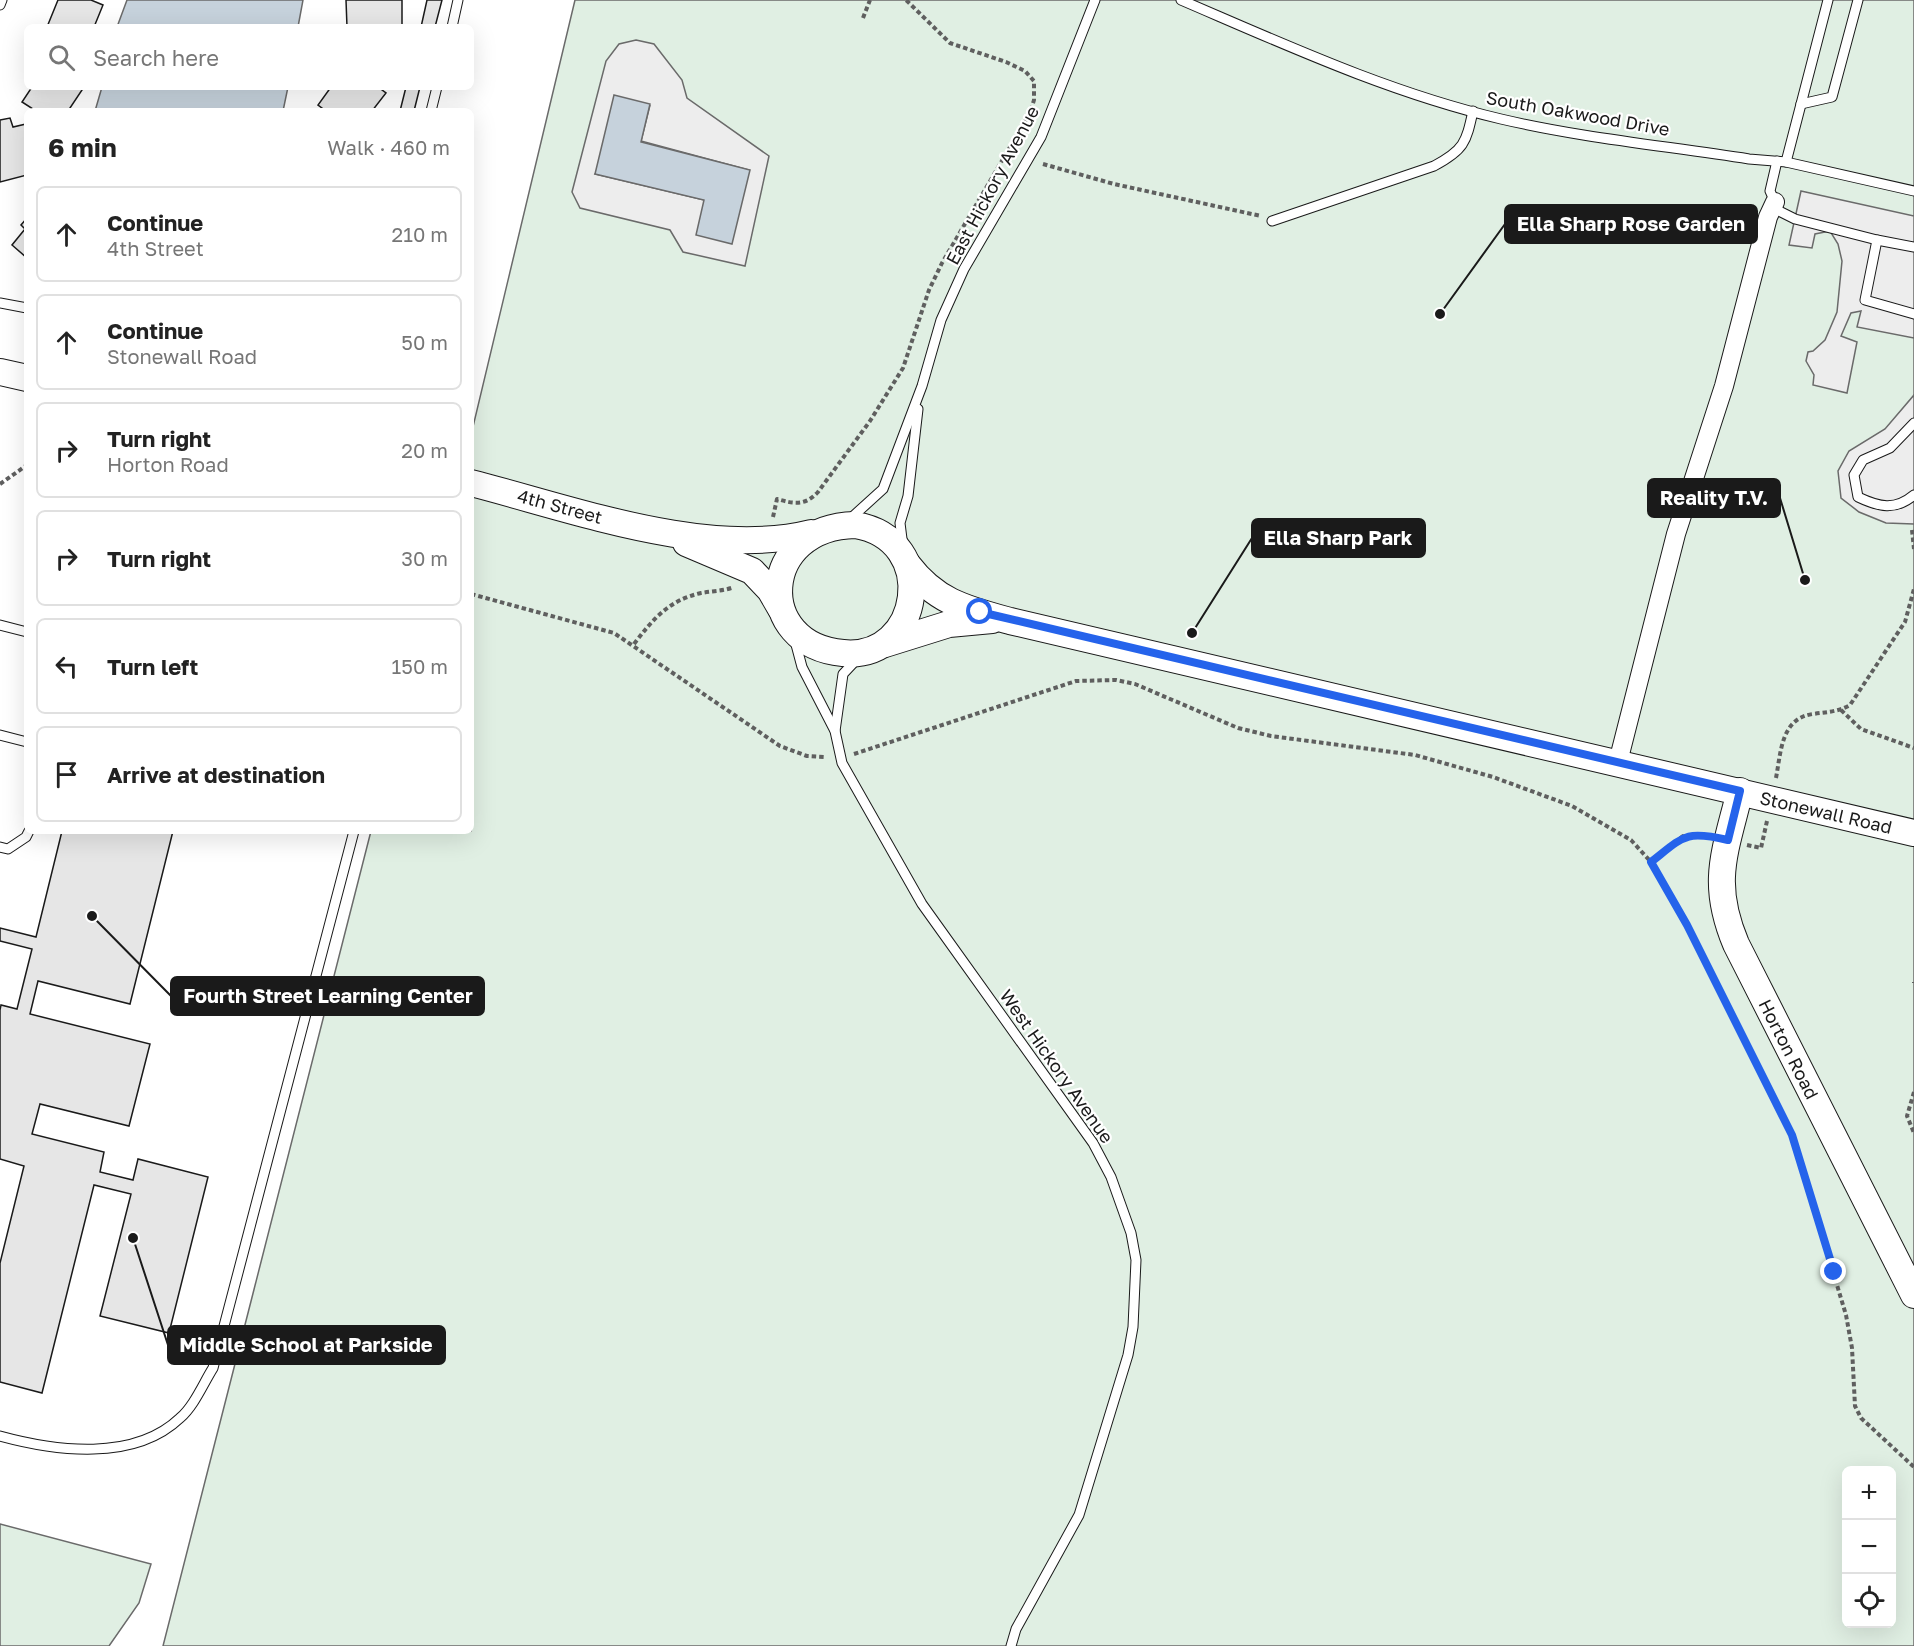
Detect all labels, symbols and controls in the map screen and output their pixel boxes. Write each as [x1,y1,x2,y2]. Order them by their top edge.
search box [24,24,474,90]
icon: search [45,41,78,74]
text: Search here [93,44,219,71]
street label: South Oakwood Drive [1485,86,1671,140]
street label: East Hickory Avenue [941,102,1043,268]
text: 6 min [48,132,117,163]
text: Walk · 460 m [327,135,450,159]
callout: Ella Sharp Rose Garden [1505,205,1757,243]
text: Continue [107,209,203,236]
text: Ella Sharp Rose Garden [1517,211,1745,235]
icon: ahead [50,218,83,251]
text: 210 m [392,222,448,246]
text: 4th Street [107,236,204,260]
text: Continue [107,317,203,344]
icon: ahead [50,326,83,359]
text: 50 m [401,330,448,354]
text: Stonewall Road [107,344,257,368]
text: Turn right [107,425,211,452]
icon: right [50,434,83,467]
text: 20 m [401,438,448,462]
text: Horton Road [107,452,229,476]
callout: Reality T.V. [1648,479,1780,517]
street label: 4th Street [515,484,605,528]
text: Reality T.V. [1660,485,1768,509]
callout: Ella Sharp Park [1252,519,1425,557]
text: Ella Sharp Park [1264,525,1413,549]
icon: right [50,542,83,575]
text: Turn right [107,545,211,572]
text: 30 m [401,546,448,570]
route start [966,598,992,624]
icon: left [50,650,83,683]
text: Turn left [107,653,198,680]
text: 150 m [392,654,448,678]
icon: arrive [50,758,83,791]
text: Arrive at destination [107,761,325,788]
street label: Stonewall Road [1758,786,1894,838]
callout: Fourth Street Learning Center [171,977,484,1015]
text: Fourth Street Learning Center [183,983,473,1007]
street label: West Hickory Avenue [996,985,1118,1147]
street label: Horton Road [1754,995,1824,1103]
route end [1820,1258,1846,1284]
callout: Middle School at Parkside [168,1326,445,1364]
text: Middle School at Parkside [179,1332,433,1356]
map controls [1842,1466,1896,1628]
button: + [1842,1466,1896,1520]
button: − [1842,1520,1896,1574]
button: locate [1842,1574,1896,1628]

